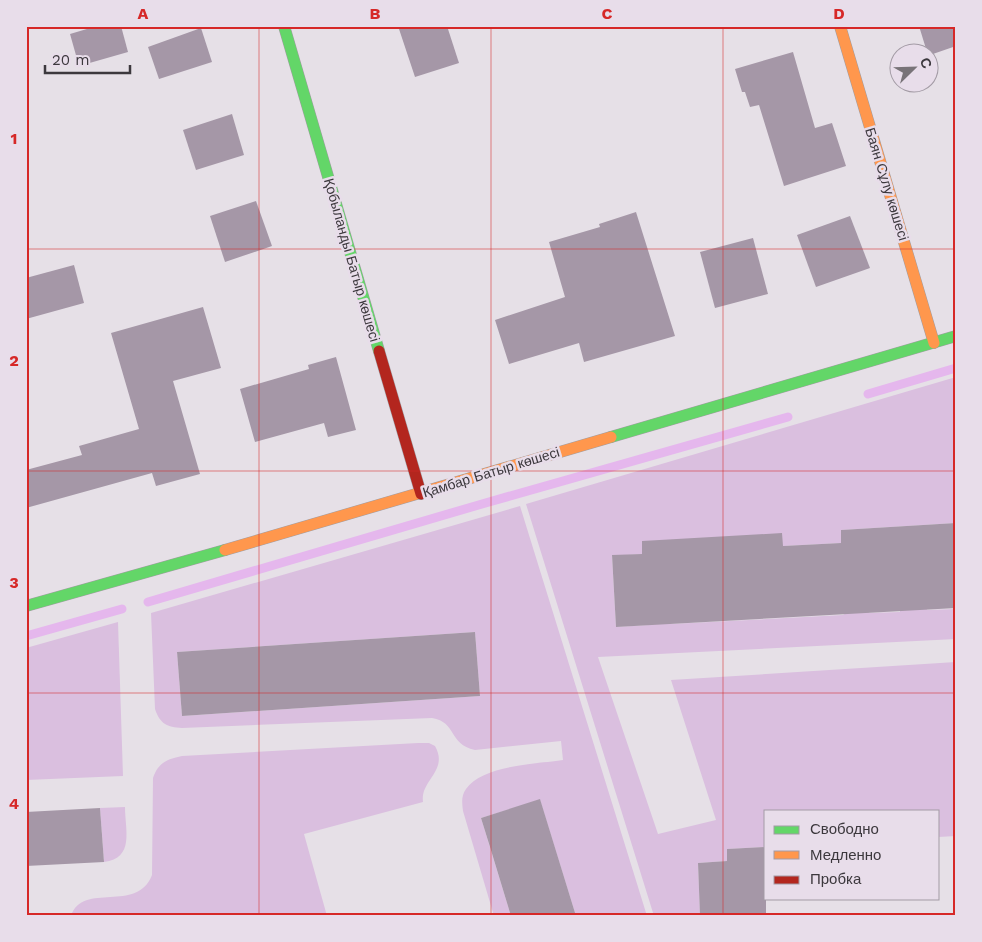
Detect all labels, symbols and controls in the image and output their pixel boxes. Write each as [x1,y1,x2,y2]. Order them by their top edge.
text: A [138,4,149,23]
text: B [370,4,381,23]
text: C [602,4,613,23]
text: D [833,4,845,23]
scale bar [45,42,130,74]
north arrow [890,42,940,92]
text: 20 m [52,51,90,69]
text: С [917,55,935,71]
street label: Баян Сұлу көшесі [862,126,912,242]
text: 1 [11,129,17,148]
street label: Қобыланды Батыр көшесі [321,176,383,344]
text: 2 [9,351,19,370]
street label: Қамбар Батыр көшесі [421,444,561,500]
text: 3 [9,573,19,592]
text: 4 [9,794,19,813]
legend [764,810,940,900]
text: Свободно [810,820,879,838]
text: Медленно [810,846,881,864]
text: Пробка [810,870,862,888]

